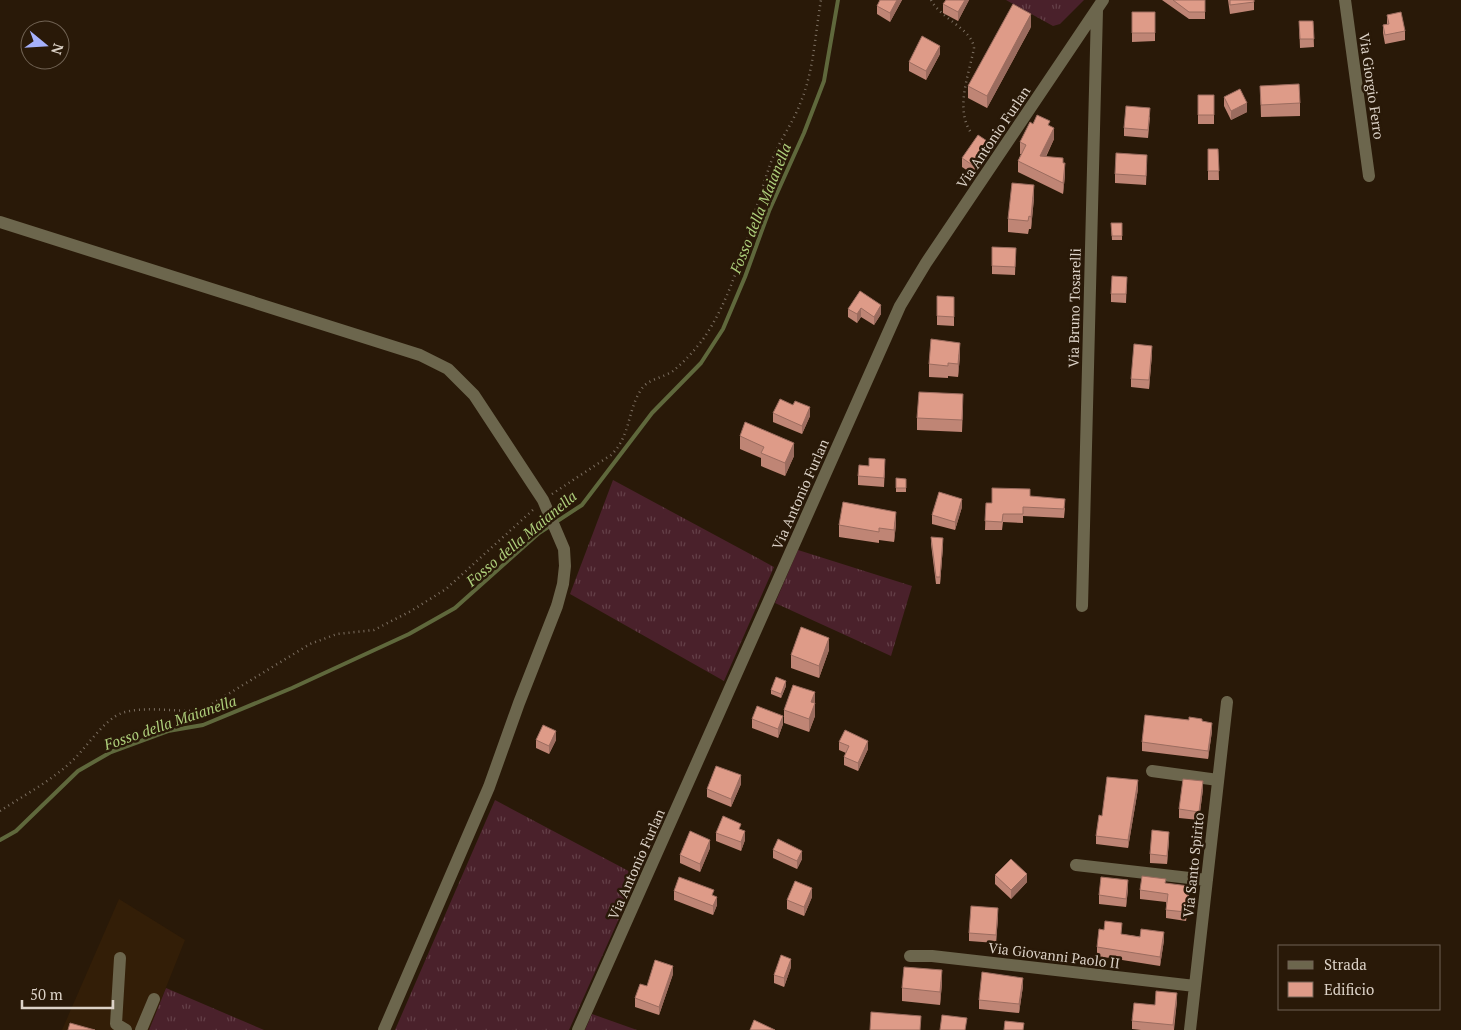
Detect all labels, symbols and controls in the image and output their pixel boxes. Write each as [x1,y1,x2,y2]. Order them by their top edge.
north arrow [20,20,70,70]
street label: Via Giorgio Ferro [1355,32,1389,141]
text: N [47,41,69,58]
street label: Via Antonio Furlan [952,82,1035,192]
water label: Fosso della Maianella [724,140,795,277]
street label: Via Bruno Tosarelli [1063,248,1085,368]
street label: Via Antonio Furlan [767,435,833,552]
water label: Fosso della Maianella [461,486,581,591]
water label: Fosso della Maianella [100,690,239,754]
street label: Via Antonio Furlan [603,805,669,922]
street label: Via Santo Spirito [1178,811,1208,919]
street label: Via Giovanni Paolo II [987,938,1121,973]
legend [1278,945,1441,1010]
text: Strada [1324,954,1367,974]
scale bar [22,978,114,1010]
text: Edificio [1324,979,1374,999]
text: 50 m [30,984,63,1004]

